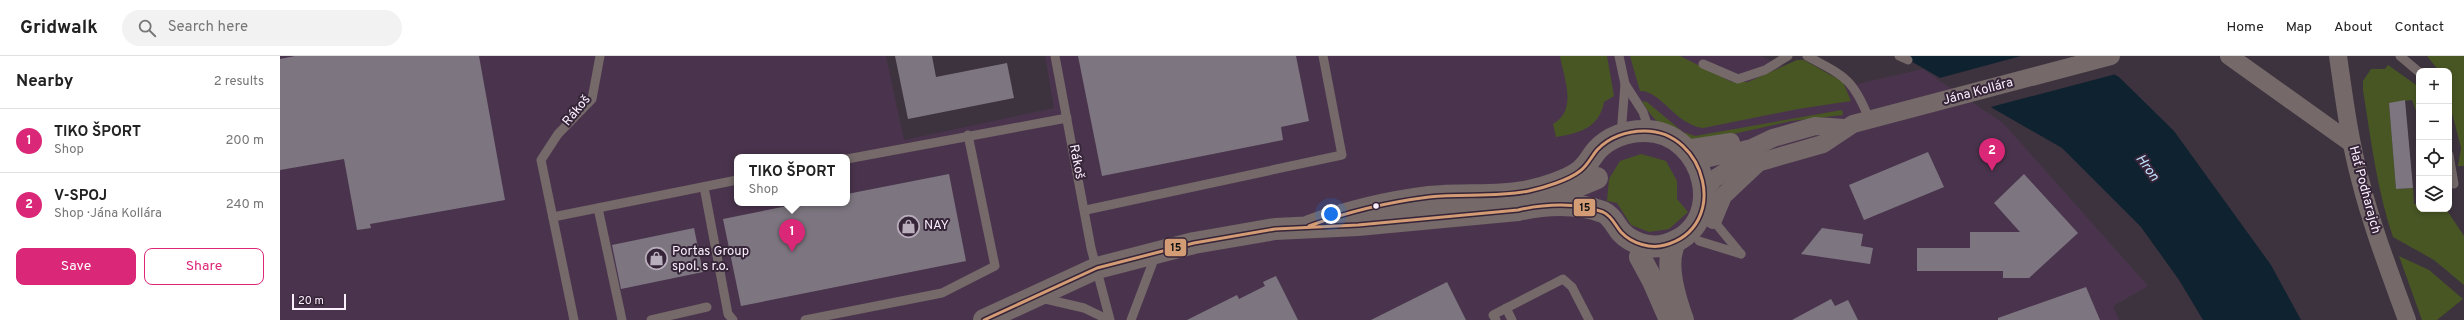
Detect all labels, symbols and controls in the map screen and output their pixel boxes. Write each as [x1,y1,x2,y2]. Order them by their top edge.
search box [122,10,402,46]
text: Gridwalk [20,16,98,40]
icon: search [136,17,158,39]
text: Search here [168,18,248,37]
text: Home [2227,19,2264,36]
text: Map [2286,19,2312,36]
text: About [2334,19,2373,36]
text: Contact [2395,19,2444,36]
map controls [2416,68,2452,212]
button: + [2416,68,2452,104]
text: Nearby [16,71,73,93]
text: 2 results [214,74,264,90]
street label: Jána Kollára [1941,75,2015,109]
street label: Rákoš [560,92,594,130]
button: − [2416,104,2452,140]
text: TIKO ŠPORT [54,123,141,142]
text: 1 [26,133,32,149]
text: 200 m [225,133,264,149]
pin: 2 [1979,138,2005,171]
button: locate [2416,140,2452,176]
text: Shop [54,142,84,158]
street label: Rákoš [1065,143,1087,181]
street label: Hať Podharajch [2345,144,2383,236]
water label: Hron [2132,151,2163,185]
popup [734,154,850,206]
text: TIKO ŠPORT [749,163,835,182]
button: layers [2416,176,2452,212]
text: Shop [749,182,778,198]
text: V-SPOJ [54,187,107,206]
text: 2 [25,197,33,213]
text: 240 m [226,197,264,213]
line badge: 15 [1573,198,1596,217]
unlabelled marker [1371,201,1381,211]
text: 15 [1579,201,1591,215]
your location [1321,204,1341,224]
text: Shop · Jána Kollára [54,206,162,222]
shop icon: NAY [896,213,922,239]
place label: NAY [924,218,949,234]
pin: 1 [779,219,805,252]
line badge: 15 [1164,238,1187,257]
text: 15 [1170,241,1182,255]
place label: Portas Group spol. s r.o. [672,244,749,275]
shop icon: Portas Group spol. s r.o. [644,246,670,272]
button: Save [16,248,136,285]
button: Share [144,248,264,285]
scale bar [292,292,346,311]
text: 20 m [298,294,324,308]

